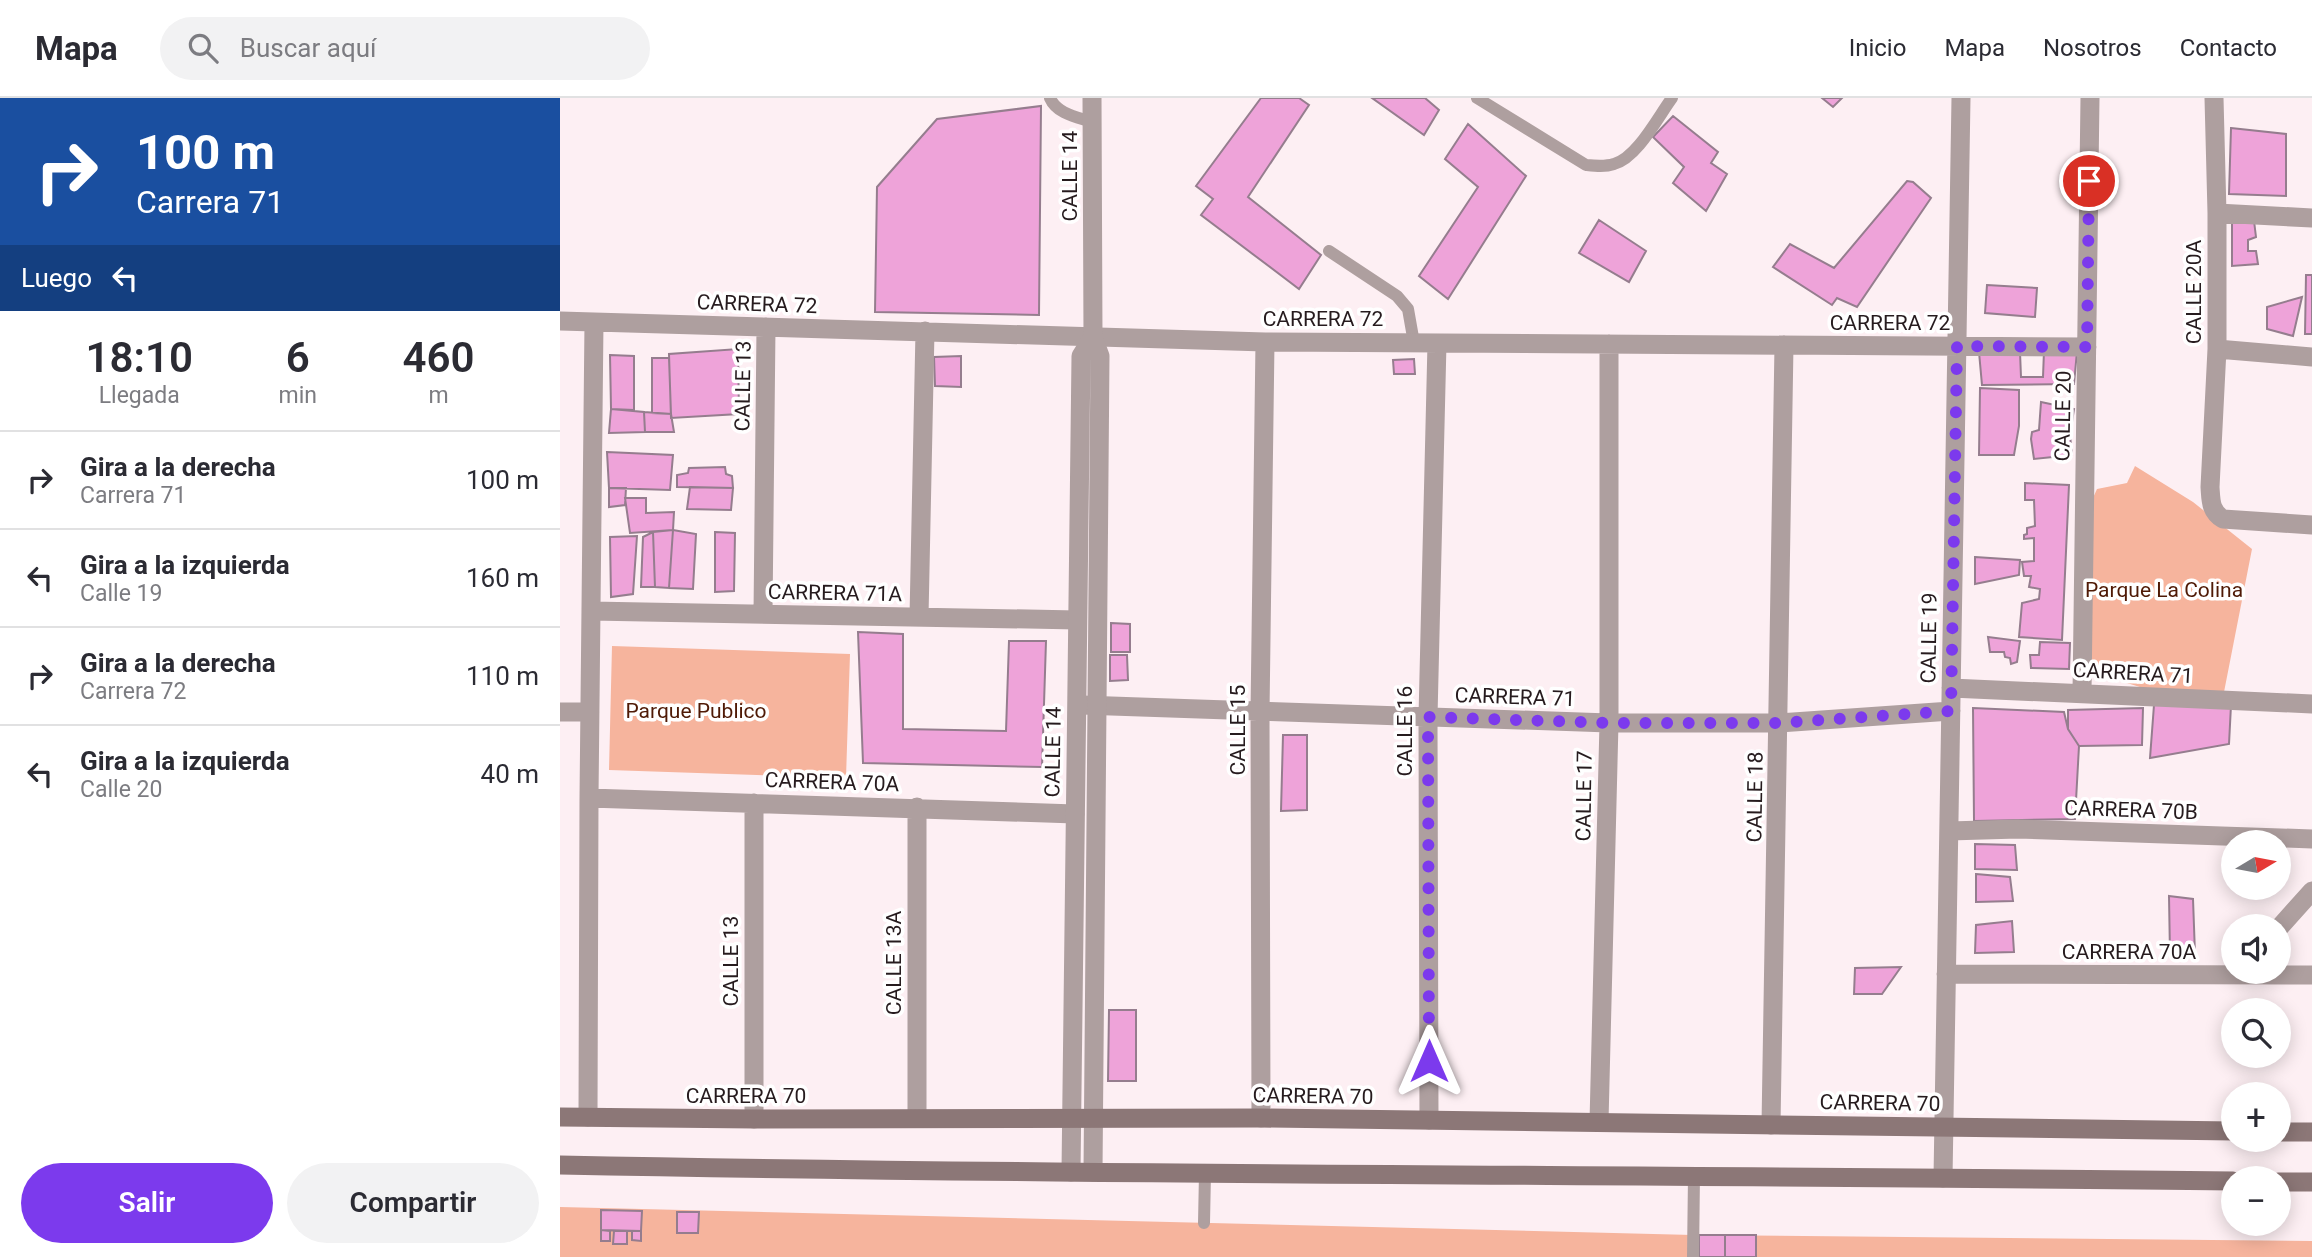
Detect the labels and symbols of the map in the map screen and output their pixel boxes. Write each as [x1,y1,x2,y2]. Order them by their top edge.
street label: CALLE 14 [1058,130,1082,221]
pin [2059,151,2119,211]
street label: CALLE 20A [2182,239,2206,344]
street label: CARRERA 72 [696,290,818,318]
street label: CARRERA 72 [1263,307,1384,331]
street label: CARRERA 72 [1830,311,1951,335]
street label: CALLE 13 [730,340,756,432]
street label: CALLE 20 [2050,370,2076,462]
park label: Parque La Colina [2085,578,2243,602]
street label: CARRERA 71A [768,580,903,606]
street label: CALLE 19 [1916,592,1942,684]
street label: CARRERA 71 [2072,658,2194,688]
street label: CARRERA 71 [1454,683,1576,711]
street label: CALLE 15 [1226,685,1250,775]
street label: CALLE 16 [1393,686,1417,776]
park label: Parque Publico [625,699,767,723]
street label: CALLE 14 [1040,706,1066,798]
street label: CALLE 17 [1571,750,1597,842]
street label: CALLE 18 [1742,751,1768,843]
street label: CARRERA 70A [764,768,900,796]
street label: CARRERA 70B [2064,796,2198,824]
north arrow [2221,830,2291,900]
street label: CALLE 13A [882,910,906,1015]
street label: CALLE 13 [719,916,743,1006]
street label: CARRERA 70A [2062,940,2196,964]
position arrow [1392,1024,1466,1098]
street label: CARRERA 70 [1252,1083,1374,1109]
street label: CARRERA 70 [686,1084,806,1108]
street label: CARRERA 70 [1819,1090,1941,1116]

